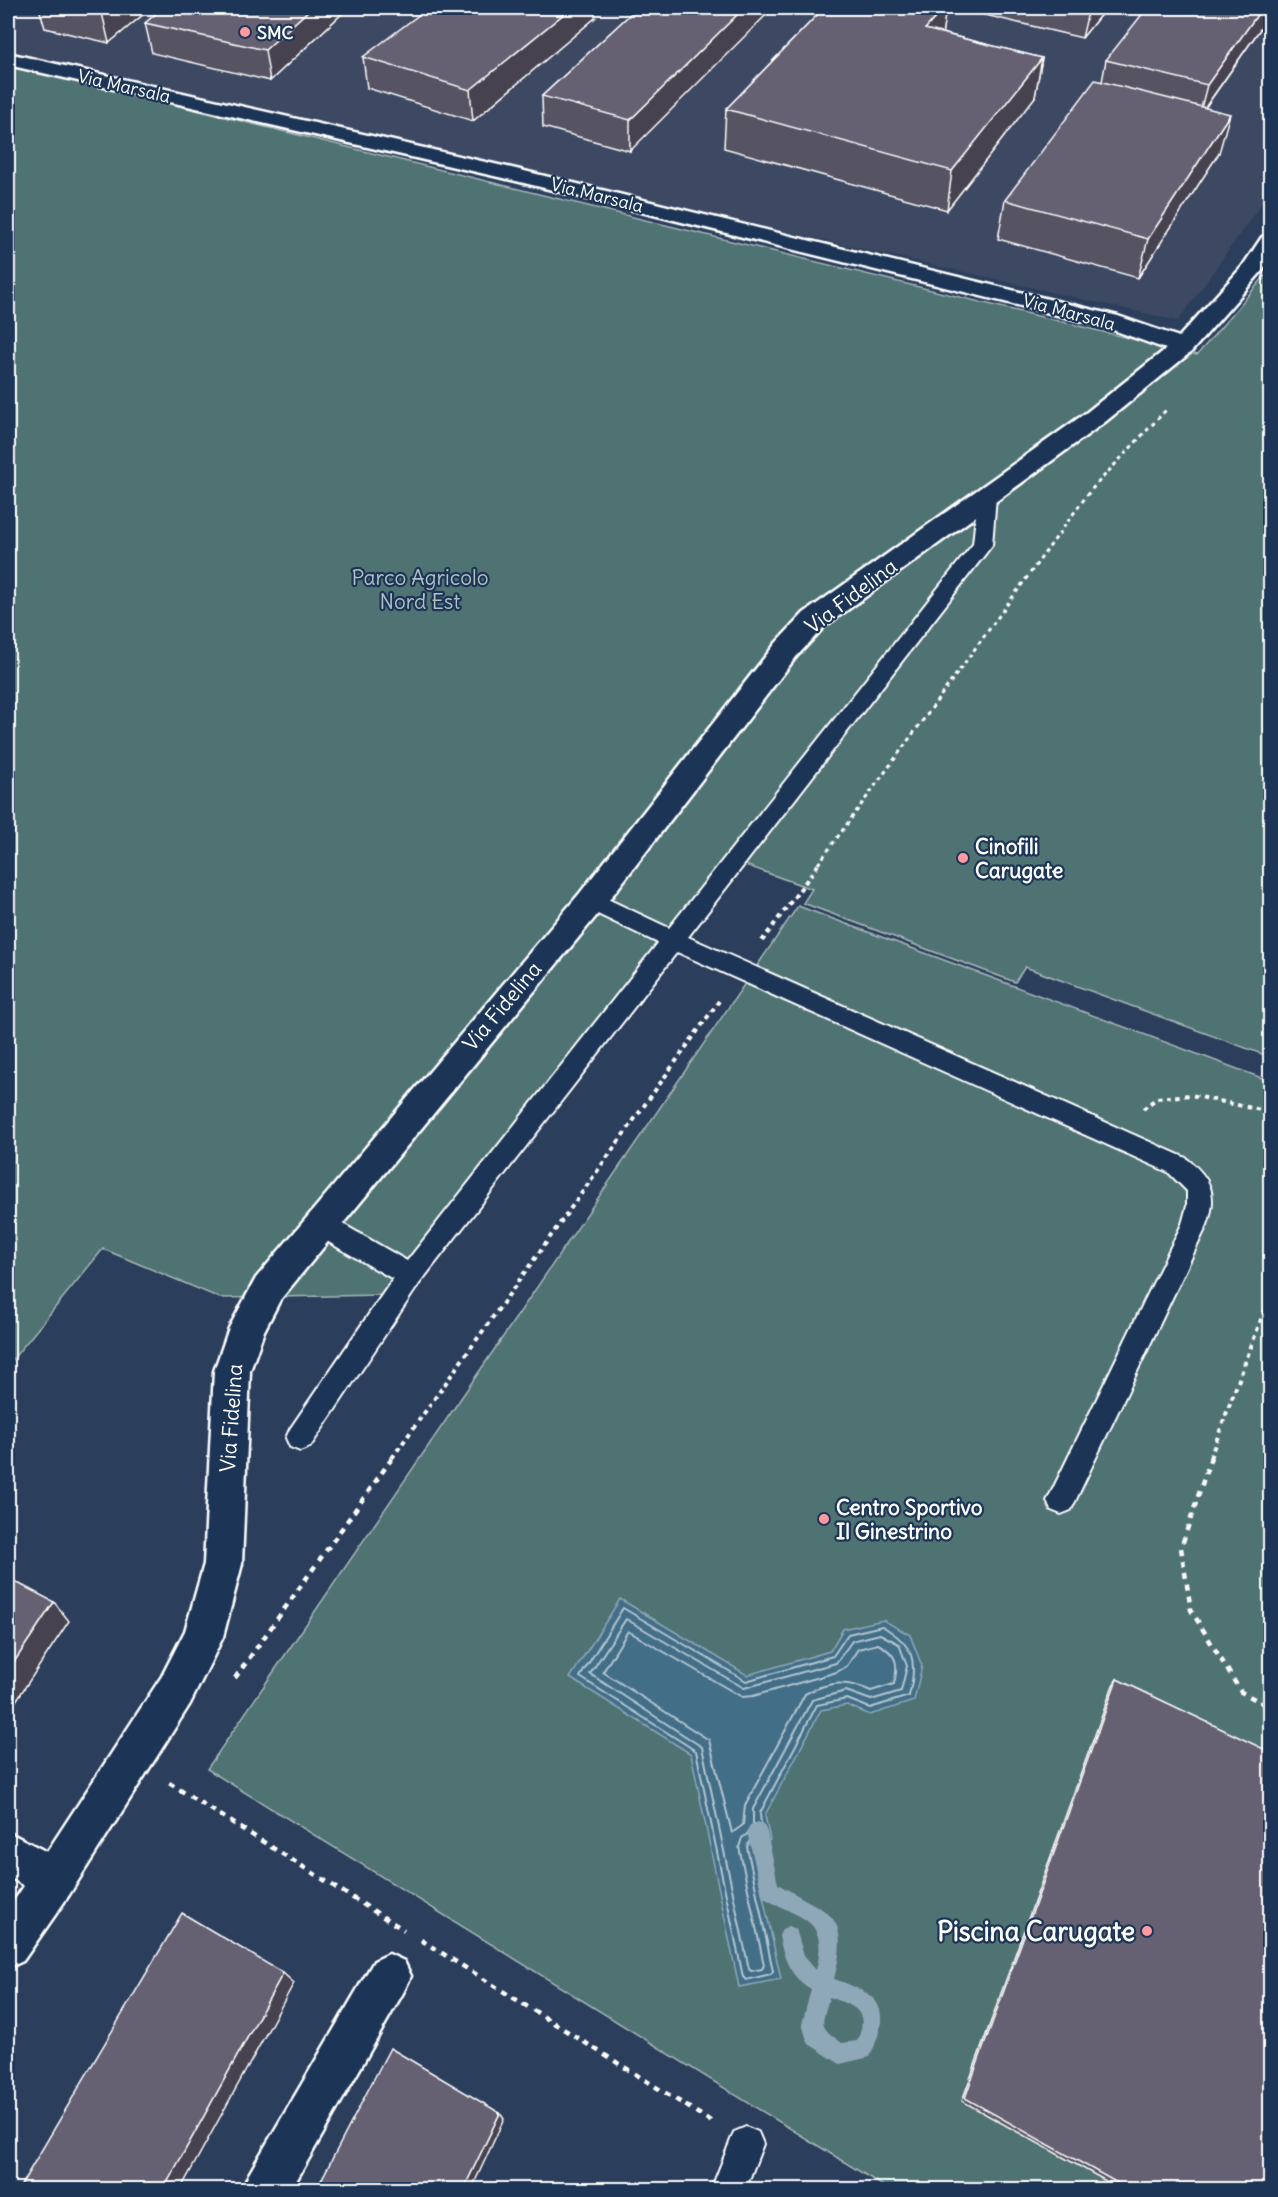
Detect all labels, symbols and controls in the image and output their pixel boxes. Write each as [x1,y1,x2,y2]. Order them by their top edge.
place label: SMC [257,21,294,44]
marker: SMC [238,25,252,39]
street label: Via Marsala [75,64,173,108]
street label: Via Marsala [548,172,646,218]
street label: Via Marsala [1020,289,1118,335]
street label: Via Fidelina [800,553,902,639]
park label: Parco Agricolo Nord Est [351,564,489,615]
place label: Cinofili Carugate [975,833,1063,884]
marker: Cinofili Carugate [956,851,970,865]
street label: Via Fidelina [457,956,547,1056]
street label: Via Fidelina [214,1363,248,1473]
place label: Centro Sportivo Il Ginestrino [836,1494,983,1545]
marker: Centro Sportivo Il Ginestrino [817,1512,831,1526]
place label: Piscina Carugate [937,1915,1135,1948]
marker: Piscina Carugate [1140,1924,1154,1938]

